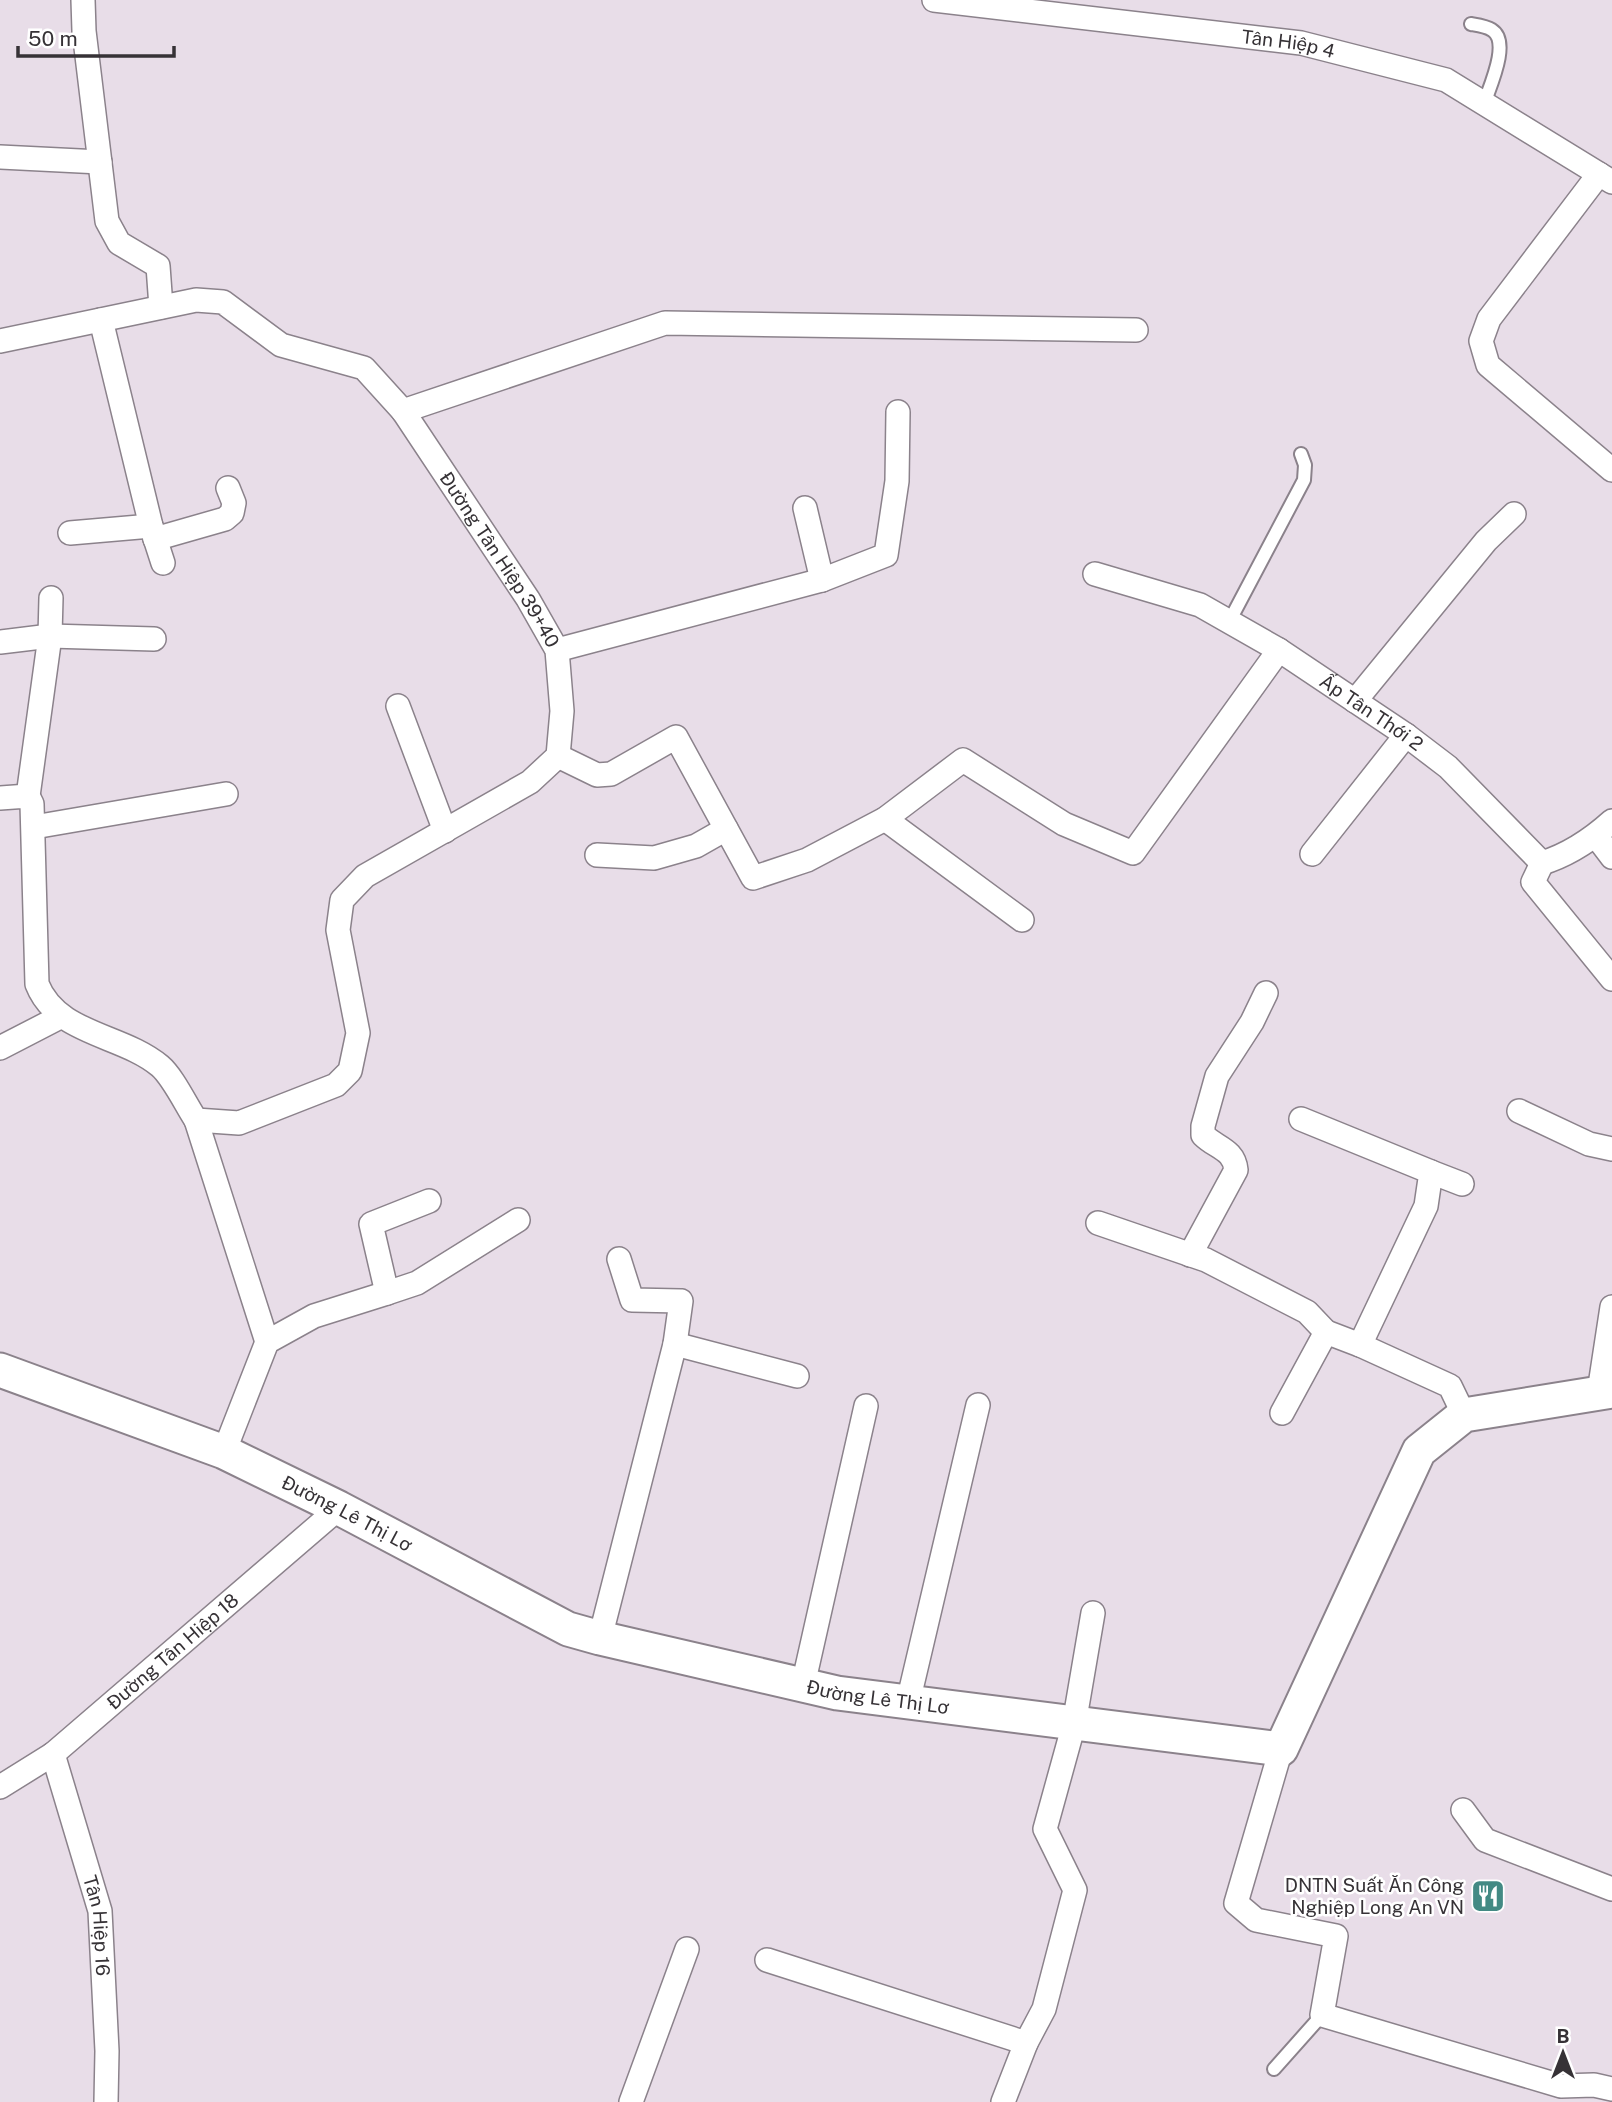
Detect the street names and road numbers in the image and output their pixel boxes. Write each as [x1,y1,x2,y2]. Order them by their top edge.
street label: Tân Hiệp 4 [1241,25,1337,62]
street label: Đường Tân Hiệp 39+40 [435,467,564,651]
street label: Ấp Tân Thới 2 [1316,668,1428,755]
street label: Đường Lê Thị Lơ [278,1471,417,1556]
street label: Đường Tân Hiệp 18 [102,1589,243,1714]
street label: Đường Lê Thị Lơ [804,1675,951,1718]
street label: Tân Hiệp 16 [79,1873,114,1976]

